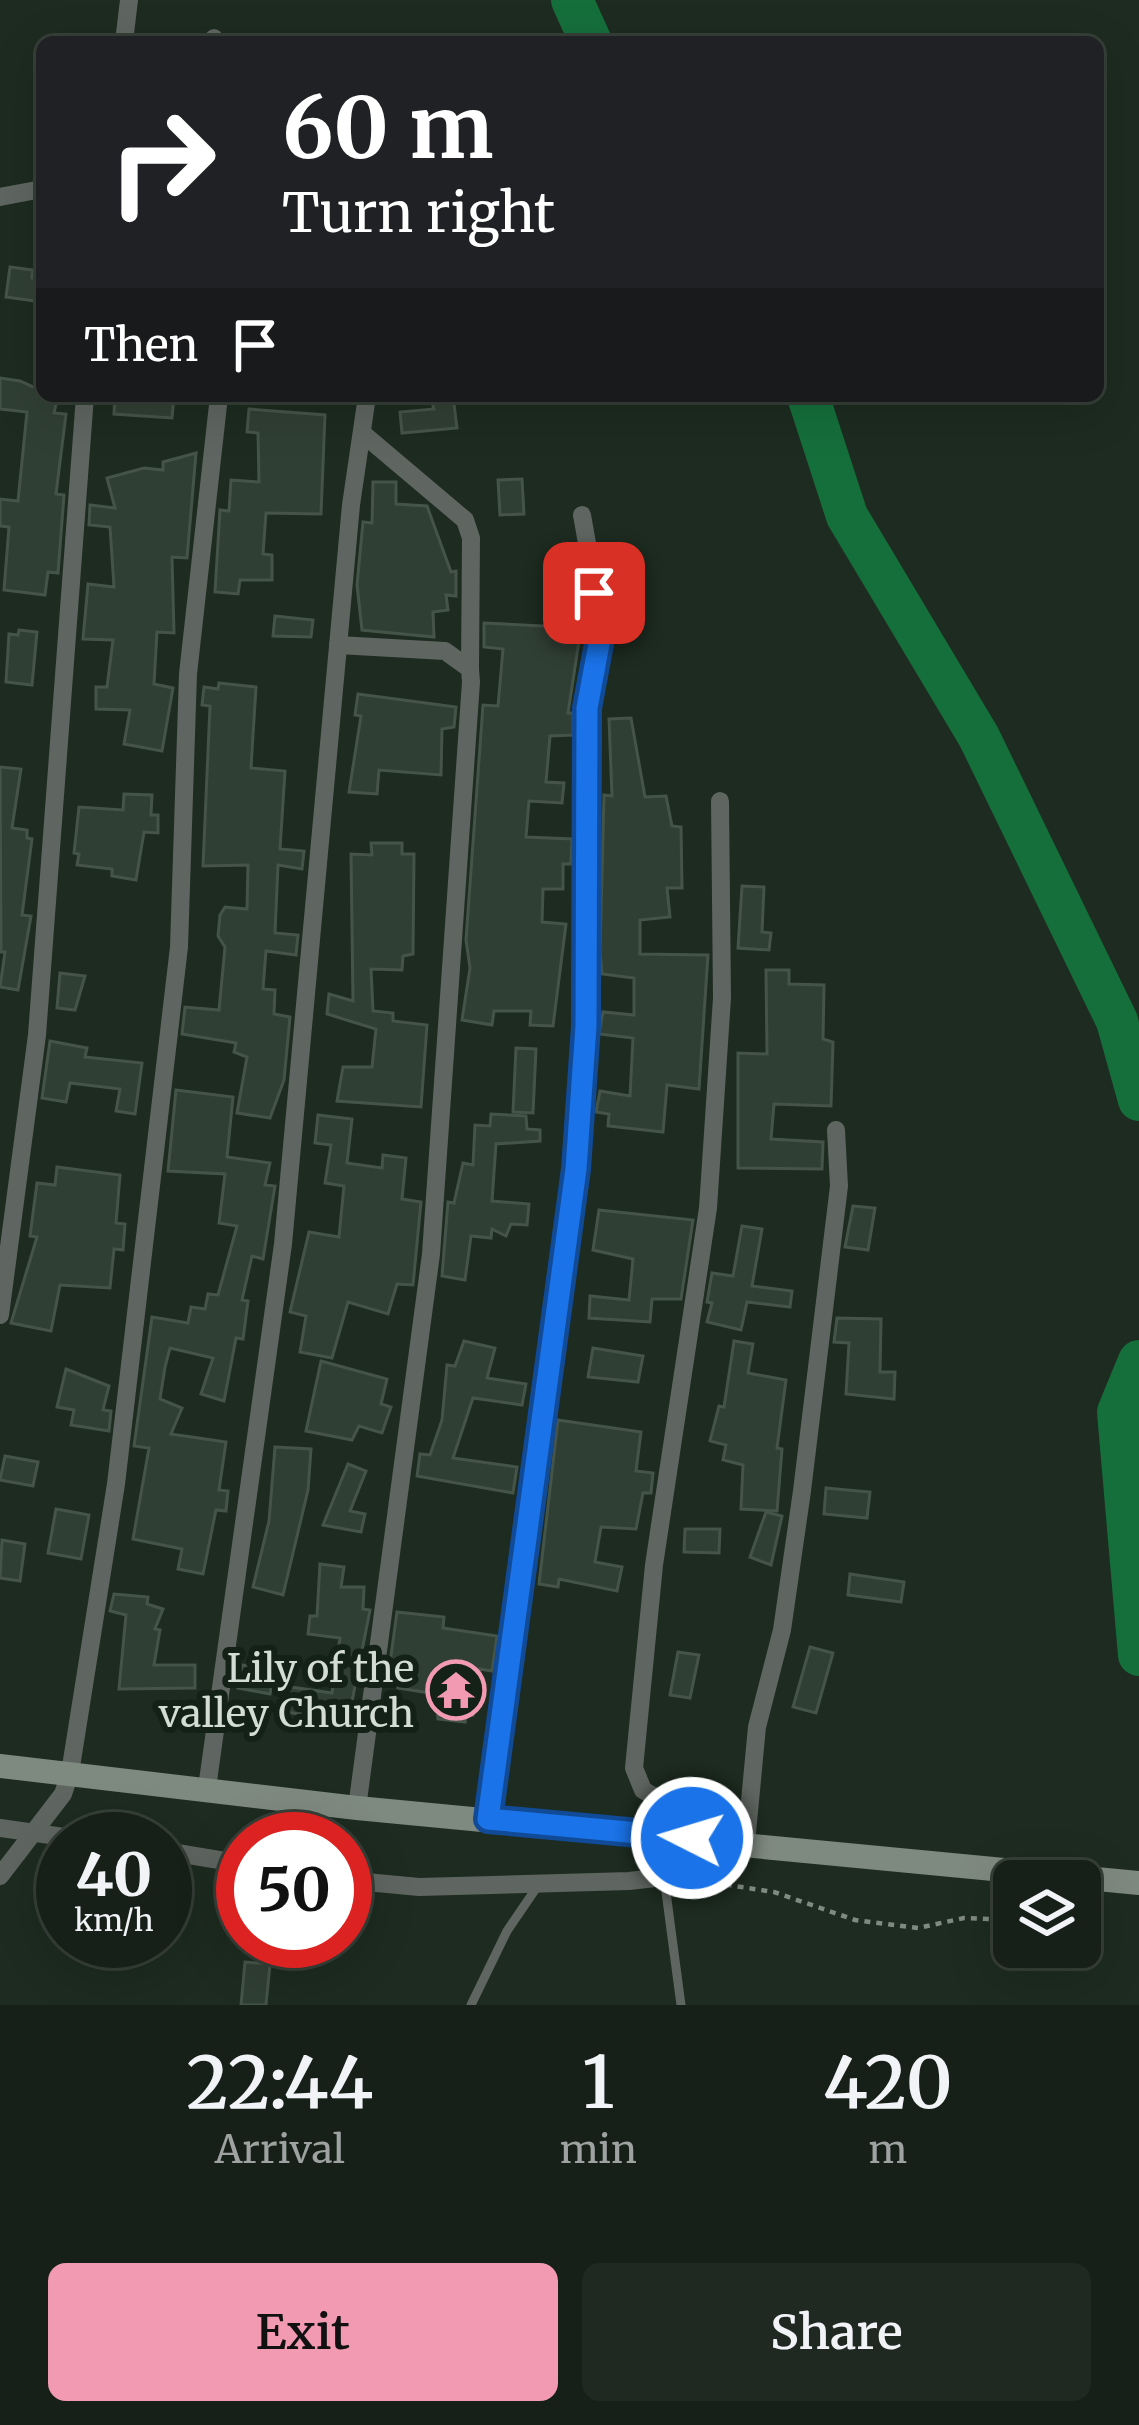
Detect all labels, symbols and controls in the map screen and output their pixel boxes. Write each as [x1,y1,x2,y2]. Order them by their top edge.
text: 60 m [282,75,493,181]
icon: right [84,84,240,240]
text: Turn right [282,179,555,247]
icon: arrive [222,312,288,378]
text: Then [84,317,198,373]
pin [543,542,645,644]
icon: arrive [561,560,627,626]
place label: Lily of the valley Church [158,1644,414,1738]
temple icon: Lily of the valley Church [425,1659,487,1721]
position arrow [629,1775,755,1901]
speed limit sign: 50 [216,1812,372,1968]
text: 40 [75,1837,153,1912]
map controls [993,1860,1101,1968]
button: layers [993,1860,1101,1968]
text: km/h [74,1901,154,1939]
text: 22:44 [186,2037,373,2128]
text: 1 [582,2037,615,2128]
text: 420 [823,2037,953,2128]
text: Arrival [215,2125,345,2174]
text: min [560,2125,637,2174]
text: m [869,2125,907,2174]
button: Exit [48,2263,558,2401]
button: Share [582,2263,1091,2401]

